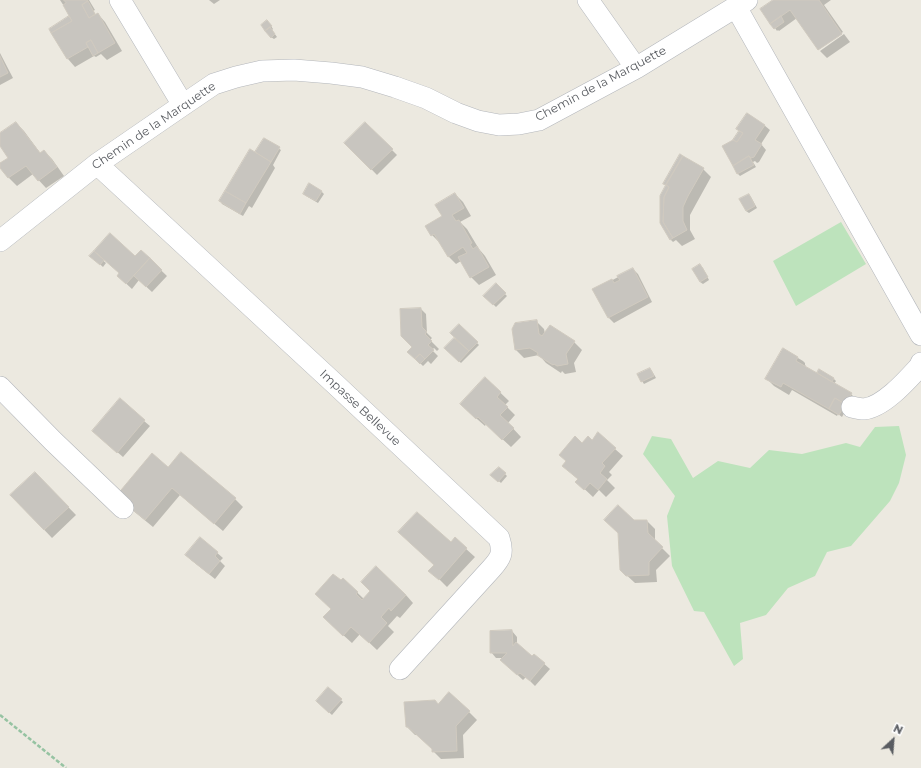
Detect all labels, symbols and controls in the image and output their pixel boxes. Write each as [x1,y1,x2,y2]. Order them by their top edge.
street label: Chemin de la Marquette [533,43,669,125]
street label: Chemin de la Marquette [89,79,219,173]
street label: Impasse Bellevue [317,367,403,449]
north arrow [873,720,913,760]
text: N [891,721,905,737]

